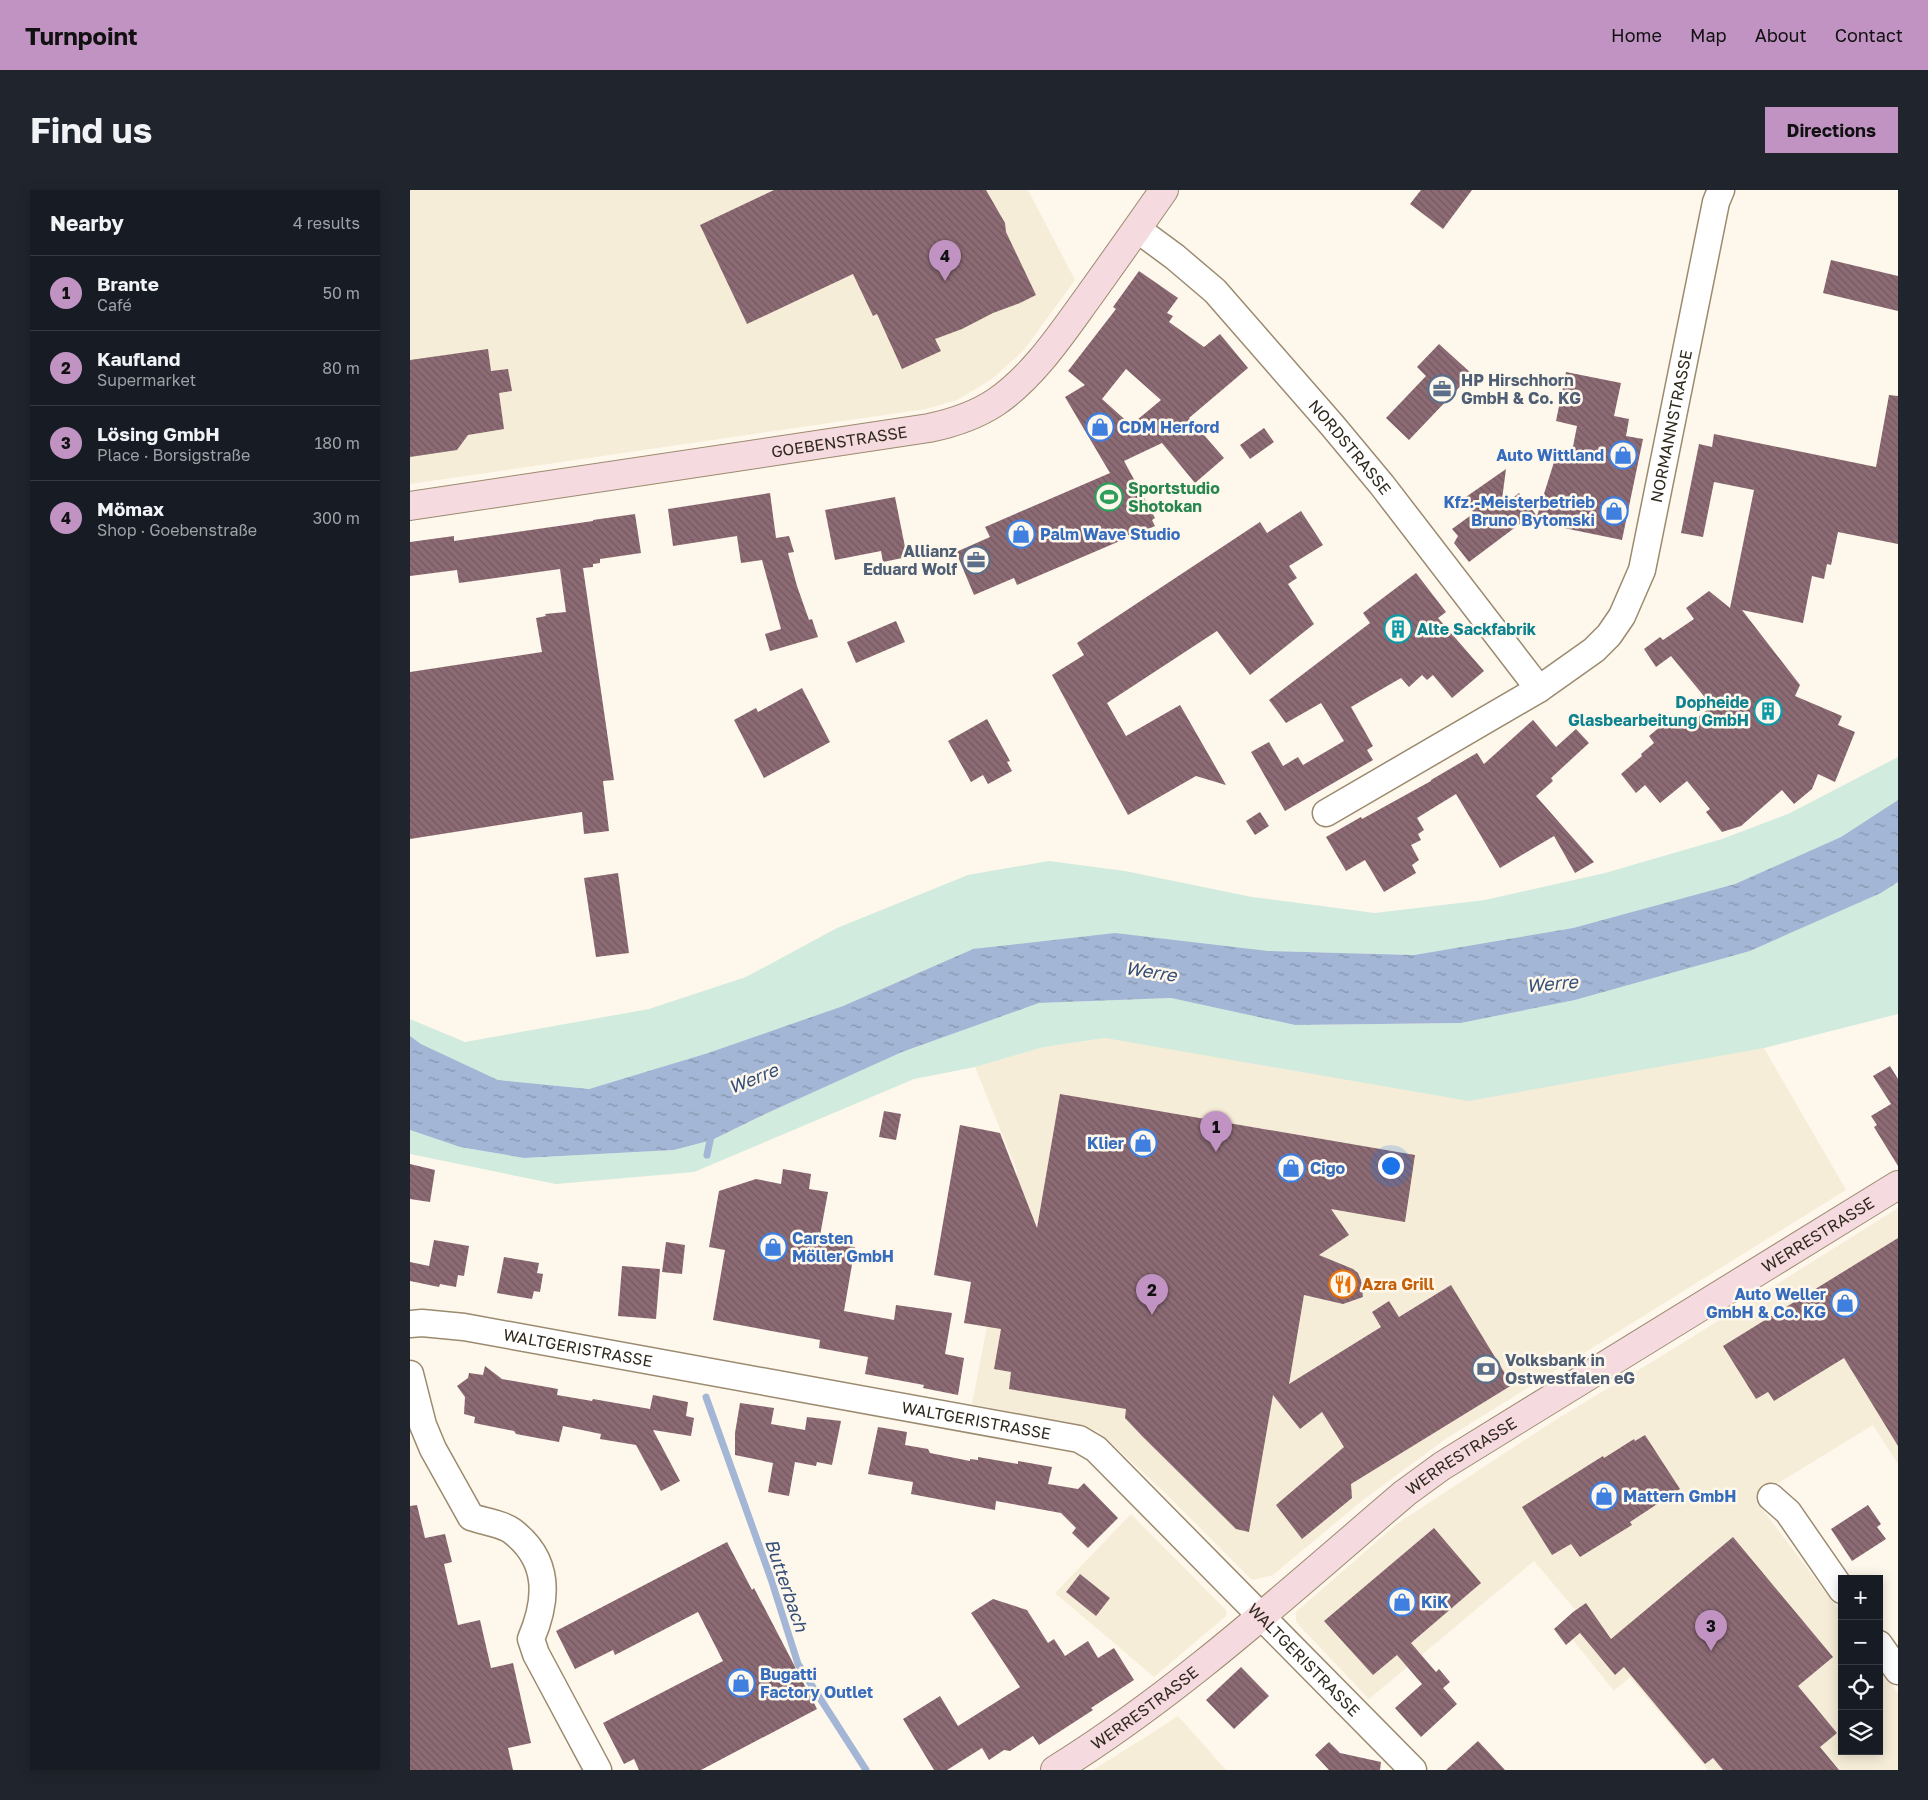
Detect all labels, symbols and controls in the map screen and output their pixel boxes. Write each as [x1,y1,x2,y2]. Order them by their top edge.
text: Turnpoint [25,21,138,50]
text: Home [1611,24,1662,46]
text: Map [1690,24,1727,46]
text: About [1755,24,1807,46]
text: Contact [1835,24,1903,46]
button: Directions [1765,107,1898,153]
text: Find us [30,109,152,151]
text: Nearby [50,210,124,236]
text: 4 results [293,213,360,233]
pin: 4 [929,240,961,281]
text: Brante [97,272,159,295]
text: 1 [62,283,70,303]
text: 50 m [323,283,360,303]
text: Café [97,295,132,315]
text: Kaufland [97,347,180,370]
street label: NORMANNSTRASSE [1646,348,1696,504]
text: 2 [61,358,71,378]
text: 80 m [322,358,360,378]
text: Supermarket [97,370,196,390]
place label: HP Hirschhorn GmbH & Co. KG [1461,370,1581,408]
office icon: HP Hirschhorn GmbH & Co. KG [1427,374,1457,404]
street label: NORDSTRASSE [1304,395,1396,498]
shop icon: CDM Herford [1085,412,1115,442]
place label: CDM Herford [1119,417,1220,437]
street label: GOEBENSTRASSE [770,421,909,462]
text: Lösing GmbH [97,422,220,445]
text: 3 [61,433,71,453]
text: 180 m [314,433,360,453]
shop icon: Auto Wittland [1608,440,1638,470]
text: Place · Borsigstraße [97,445,250,465]
place label: Auto Wittland [1496,445,1604,465]
place label: Sportstudio Shotokan [1128,478,1220,516]
sports icon: Sportstudio Shotokan [1094,482,1124,512]
place label: Kfz.-Meisterbetrieb Bruno Bytomski [1444,492,1595,530]
shop icon: Kfz.-Meisterbetrieb Bruno Bytomski [1599,496,1629,526]
text: Mömax [97,497,164,520]
text: 4 [61,508,71,528]
text: 300 m [313,508,360,528]
shop icon: Palm Wave Studio [1006,519,1036,549]
text: Shop · Goebenstraße [97,520,257,540]
place label: Palm Wave Studio [1040,524,1181,544]
place label: Allianz Eduard Wolf [863,541,957,579]
office icon: Allianz Eduard Wolf [961,545,991,575]
building icon: Alte Sackfabrik [1383,614,1413,644]
place label: Alte Sackfabrik [1417,619,1537,639]
place label: Dopheide Glasbearbeitung GmbH [1568,692,1749,730]
building icon: Dopheide Glasbearbeitung GmbH [1753,696,1783,726]
water label: Werre [1124,956,1180,986]
water label: Werre [1525,970,1580,996]
water label: Werre [725,1058,782,1098]
pin: 1 [1200,1111,1232,1152]
shop icon: Klier [1128,1128,1158,1158]
place label: Klier [1087,1133,1124,1153]
shop icon: Cigo [1276,1153,1306,1183]
your location [1378,1153,1404,1179]
place label: Cigo [1310,1158,1346,1178]
street label: WERRESTRASSE [1758,1192,1878,1277]
place label: Carsten Möller GmbH [792,1228,894,1266]
shop icon: Carsten Möller GmbH [758,1232,788,1262]
restaurant icon: Azra Grill [1328,1269,1358,1299]
pin: 2 [1136,1274,1168,1315]
place label: Azra Grill [1362,1274,1435,1294]
place label: Auto Weller GmbH & Co. KG [1706,1284,1826,1322]
shop icon: Auto Weller GmbH & Co. KG [1830,1288,1860,1318]
street label: WALTGERISTRASSE [502,1324,654,1371]
place label: Volksbank in Ostwestfalen eG [1505,1350,1635,1388]
bank icon: Volksbank in Ostwestfalen eG [1471,1354,1501,1384]
street label: WALTGERISTRASSE [900,1397,1053,1444]
street label: WERRESTRASSE [1402,1413,1520,1499]
shop icon: Mattern GmbH [1589,1481,1619,1511]
place label: Mattern GmbH [1623,1486,1736,1506]
water label: Butterbach [761,1536,813,1635]
map controls [1838,1575,1883,1755]
button: + [1838,1575,1883,1620]
shop icon: KiK [1387,1587,1417,1617]
place label: KiK [1421,1592,1449,1612]
street label: WALTGERISTRASSE [1244,1599,1364,1720]
pin: 3 [1695,1610,1727,1651]
button: − [1838,1620,1883,1665]
street label: WERRESTRASSE [1087,1662,1202,1754]
place label: Bugatti Factory Outlet [760,1664,873,1702]
button: locate [1838,1665,1883,1710]
shop icon: Bugatti Factory Outlet [726,1668,756,1698]
button: layers [1838,1710,1883,1755]

